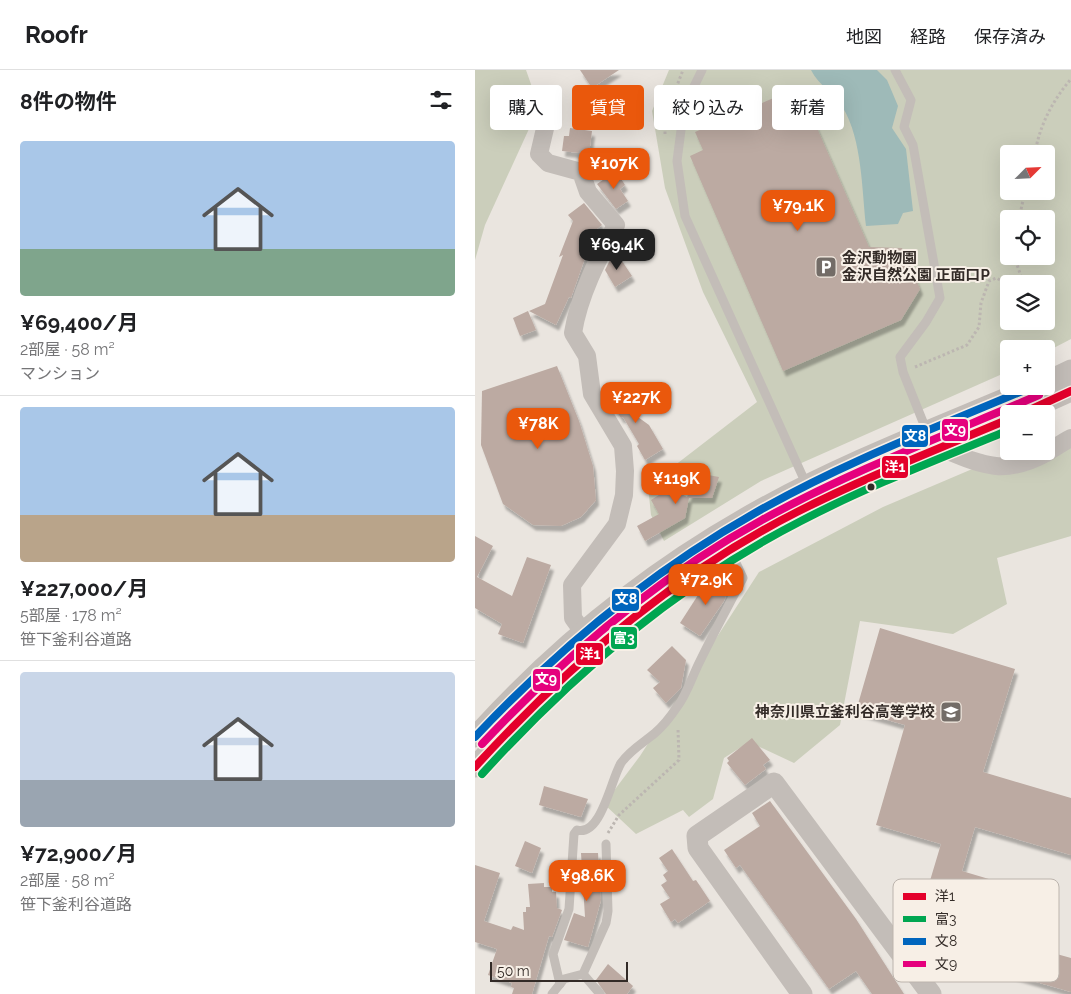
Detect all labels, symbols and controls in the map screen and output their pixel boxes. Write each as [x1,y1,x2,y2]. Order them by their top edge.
text: Roofr [25,20,88,49]
text: 地図 [846,26,882,47]
text: 経路 [910,26,946,47]
text: 保存済み [974,26,1046,47]
chip: 購入 [490,85,562,130]
chip: 賃貸 [572,85,644,130]
chip: 絞り込み [654,85,762,130]
chip: 新着 [772,85,844,130]
icon: filters [427,86,455,114]
text: 8件の物件 [20,89,117,114]
north arrow [1000,145,1055,200]
map controls [1000,145,1055,460]
pin: ¥107K [579,148,649,190]
text: ¥107K [590,154,638,173]
icon: home [193,174,283,264]
pin: ¥79.1K [757,190,839,232]
text: ¥79.1K [772,196,824,215]
button: locate [1000,210,1055,265]
pin: ¥69.4K [576,228,658,271]
text: ¥69.4K [590,235,644,254]
place label: 金沢動物園 金沢自然公園 正面口P [842,249,991,284]
parking icon: 金沢動物園 金沢自然公園 正面口P [814,255,838,279]
button: layers [1000,275,1055,330]
text: ¥69,400/月 [20,310,138,335]
text: 2部屋 · 58 m² [20,340,115,359]
button: + [1000,340,1055,395]
text: マンション [20,364,100,383]
pin: ¥227K [601,382,671,424]
text: ¥227K [611,388,661,407]
button: − [1000,405,1055,460]
pin: ¥78K [508,408,568,450]
text: ¥78K [518,414,558,433]
line badge: 文9 [941,418,969,442]
text: 文9 [944,422,966,438]
line badge: 文8 [901,424,929,448]
text: 文8 [904,428,926,444]
icon: home [193,439,283,529]
line badge: 洋1 [881,455,909,479]
text: 洋1 [885,459,906,475]
pin: ¥119K [641,462,711,505]
text: ¥119K [652,469,700,488]
unlabelled marker [866,482,876,492]
pin: ¥72.9K [665,564,747,606]
text: ¥72.9K [679,570,733,589]
text: ¥227,000/月 [20,576,148,601]
line badge: 文8 [611,588,640,612]
text: 文8 [615,591,637,607]
text: 5部屋 · 178 m² [20,606,122,625]
line badge: 富3 [610,626,638,650]
text: 笹下釜利谷道路 [20,630,132,649]
text: 富3 [613,630,635,646]
line badge: 洋1 [575,642,604,666]
text: 洋1 [580,646,601,662]
line badge: 文9 [532,668,561,692]
text: 文9 [535,671,557,687]
school or university icon: 神奈川県立釜利谷高等学校 [939,700,963,724]
place label: 神奈川県立釜利谷高等学校 [754,703,935,721]
icon: home [193,704,283,794]
text: ¥72,900/月 [20,841,137,866]
pin: ¥98.6K [546,860,628,902]
text: ¥98.6K [560,866,614,885]
text: 2部屋 · 58 m² [20,871,115,890]
legend [893,879,1059,982]
text: 洋1 [935,888,955,904]
text: 笹下釜利谷道路 [20,895,132,914]
text: 富3 [935,911,956,927]
text: 文8 [935,933,957,949]
text: 文9 [935,956,957,972]
scale bar [490,959,627,982]
text: 50 m [497,963,530,979]

